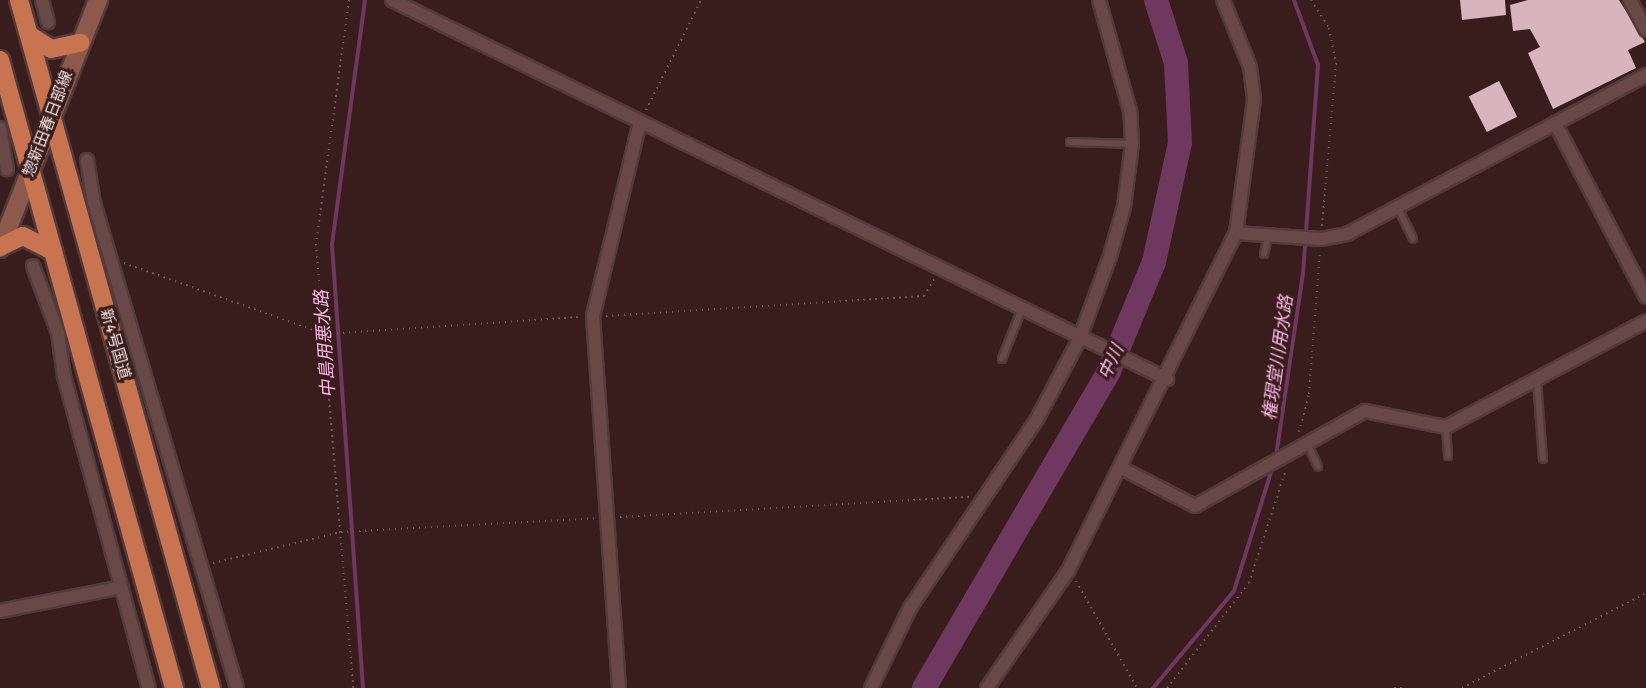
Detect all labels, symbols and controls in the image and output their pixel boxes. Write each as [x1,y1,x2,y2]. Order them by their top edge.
street label: 惣新田春日部線 [19,68,77,180]
water label: 中島用悪水路 [310,289,340,399]
water label: 権現堂川用水路 [1259,294,1297,422]
street label: 新4号国道 [96,306,134,382]
water label: 中川 [1094,341,1128,383]

